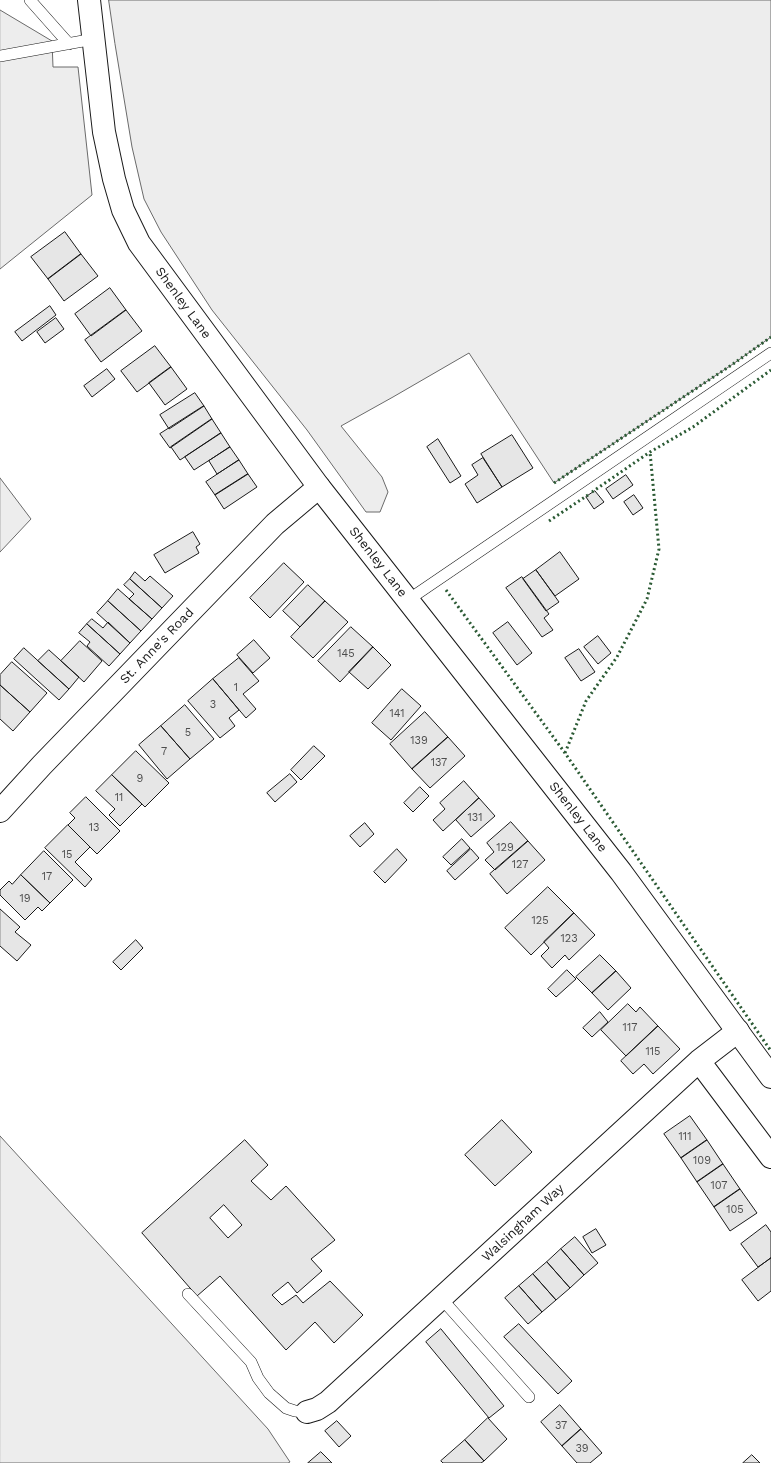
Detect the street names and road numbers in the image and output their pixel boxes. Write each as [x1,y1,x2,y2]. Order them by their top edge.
street label: Shenley Lane [152,264,214,342]
street label: Shenley Lane [346,524,410,600]
street label: St. Anne's Road [117,605,197,687]
street label: Shenley Lane [546,779,610,855]
street label: Walsingham Way [479,1181,567,1265]

